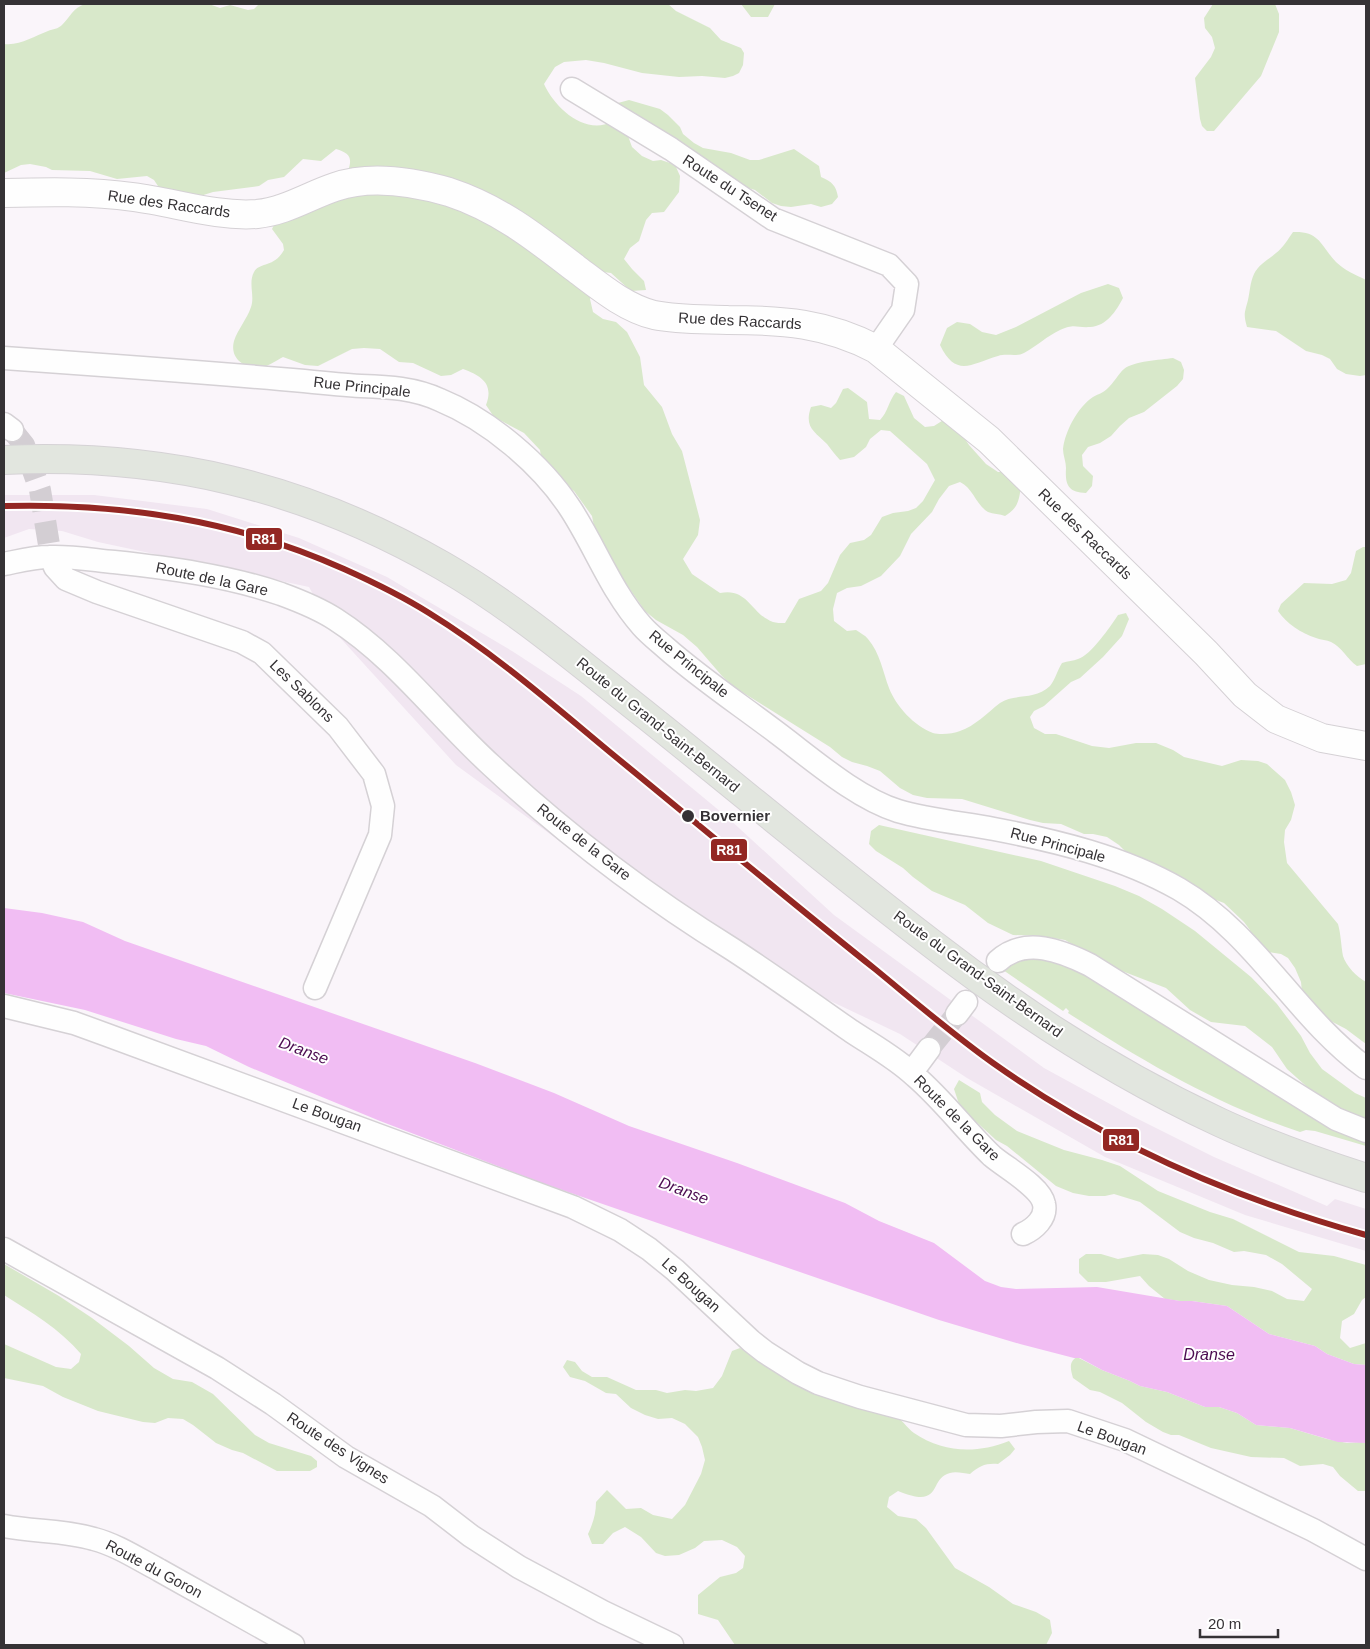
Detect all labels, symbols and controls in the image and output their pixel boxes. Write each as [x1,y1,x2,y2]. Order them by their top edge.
street label: Route du Tsenet [680,151,781,225]
street label: Rue des Raccards [107,187,231,221]
street label: Rue des Raccards [678,309,802,332]
street label: Rue Principale [313,373,411,400]
street label: Rue des Raccards [1035,485,1136,583]
line badge: R81 [245,527,283,551]
text: R81 [251,531,277,547]
street label: Route de la Gare [154,558,270,599]
street label: Rue Principale [646,626,733,701]
street label: Route du Grand-Saint-Bernard [574,654,743,795]
street label: Les Sablons [267,656,338,725]
street label: Route de la Gare [534,800,635,883]
place label: Bovernier [700,807,770,824]
marker: Bovernier [680,808,696,824]
street label: Rue Principale [1009,824,1107,865]
line badge: R81 [710,838,748,862]
text: R81 [716,842,742,858]
street label: Route du Grand-Saint-Bernard [891,907,1066,1041]
water label: Dranse [277,1034,331,1067]
street label: Route de la Gare [911,1071,1004,1164]
street label: Le Bougan [290,1094,364,1135]
line badge: R81 [1102,1128,1140,1152]
text: R81 [1108,1132,1134,1148]
water label: Dranse [657,1174,711,1207]
street label: Le Bougan [659,1254,724,1315]
water label: Dranse [1183,1346,1235,1363]
street label: Route des Vignes [284,1408,392,1487]
street label: Le Bougan [1075,1417,1149,1458]
street label: Route du Goron [103,1536,205,1601]
scale bar [1200,1606,1278,1638]
text: 20 m [1208,1615,1241,1632]

